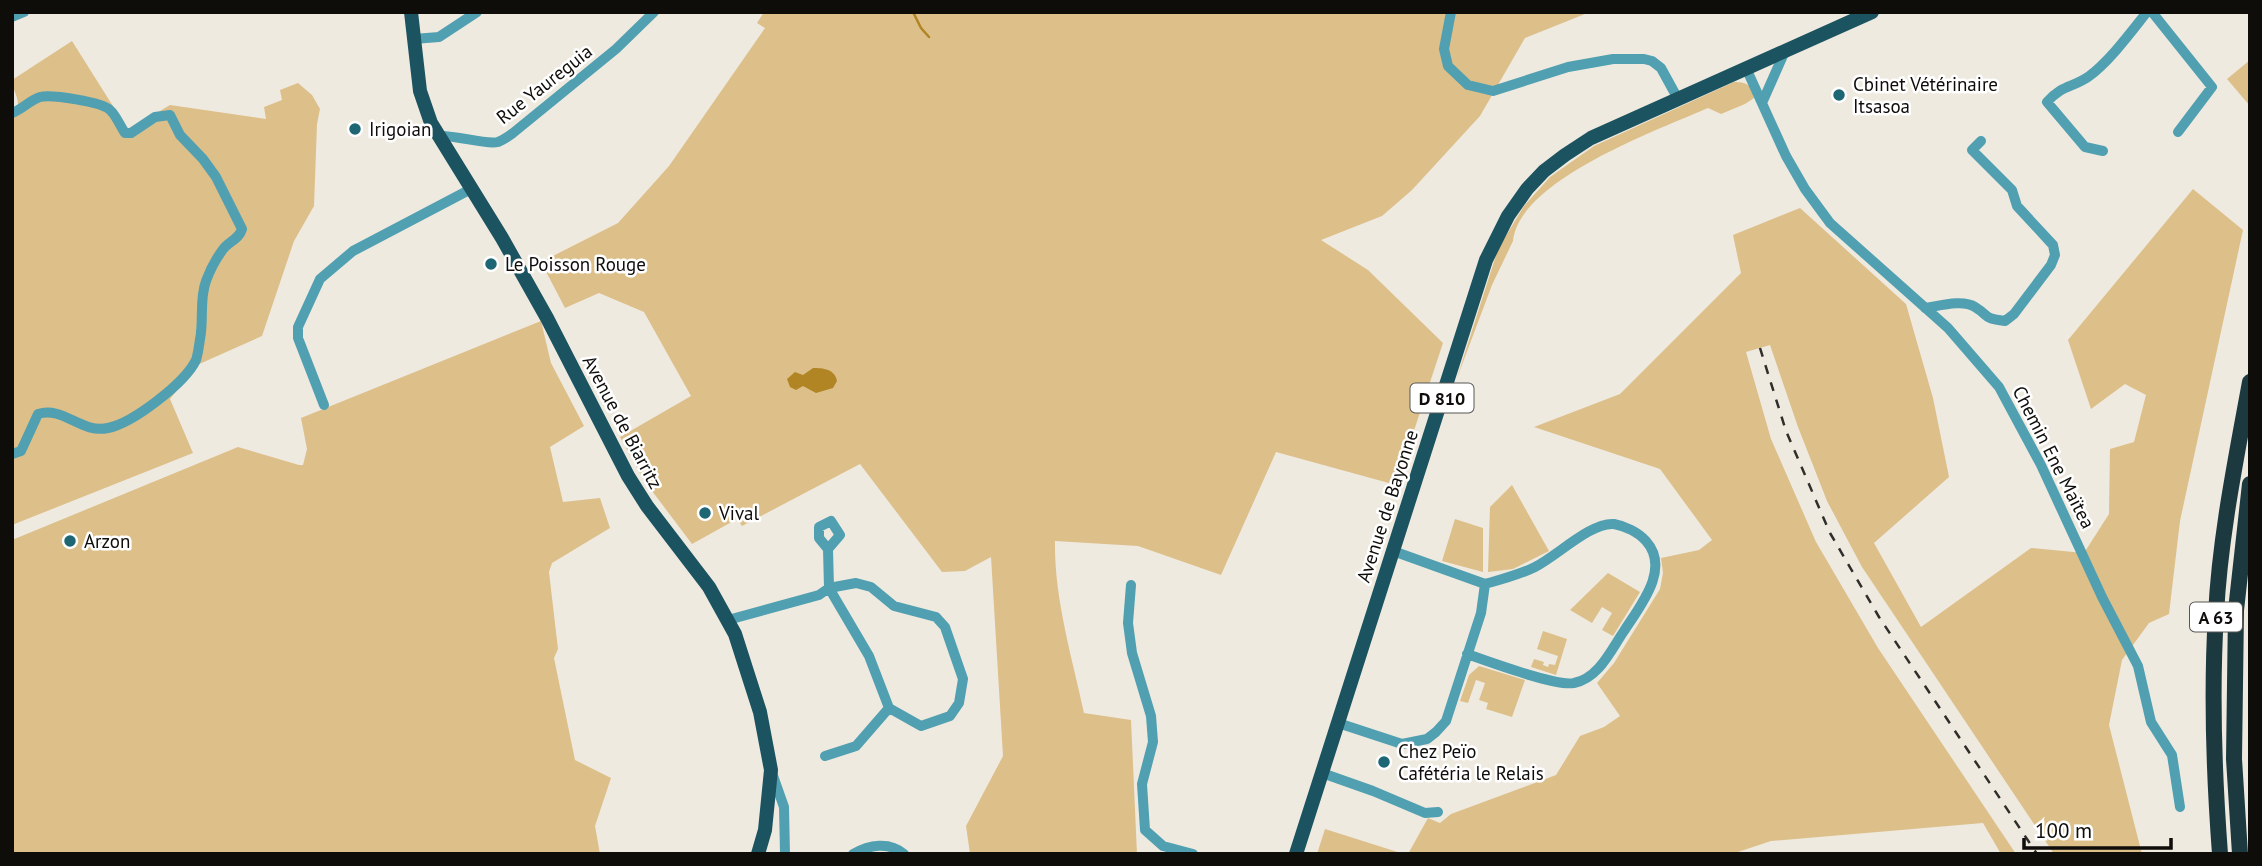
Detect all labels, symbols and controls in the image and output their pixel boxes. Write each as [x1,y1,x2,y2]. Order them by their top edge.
street label: Rue Yaureguia [491,39,597,129]
place label: Cbinet Vétérinaire Itsasoa [1853,72,1998,118]
marker: Cbinet Vétérinaire Itsasoa [1831,87,1847,103]
place label: Irigoian [369,117,431,141]
marker: Irigoian [347,121,363,137]
place label: Le Poisson Rouge [505,252,646,276]
marker: Le Poisson Rouge [483,256,499,272]
street label: Avenue de Biarritz [578,351,668,493]
street label: Chemin Ene Maïtea [2008,382,2100,532]
road number: D 810 [1410,384,1474,412]
street label: Avenue de Bayonne [1351,427,1423,585]
place label: Vival [718,501,759,525]
marker: Vival [697,505,713,521]
place label: Arzon [84,529,130,553]
marker: Arzon [62,533,78,549]
road number: A 63 [2190,602,2242,632]
place label: Chez Peïo Cafétéria le Relais [1398,739,1544,785]
marker: Chez Peïo Cafétéria le Relais [1376,754,1392,770]
scale bar [2024,806,2171,850]
text: 100 m [2035,817,2092,844]

